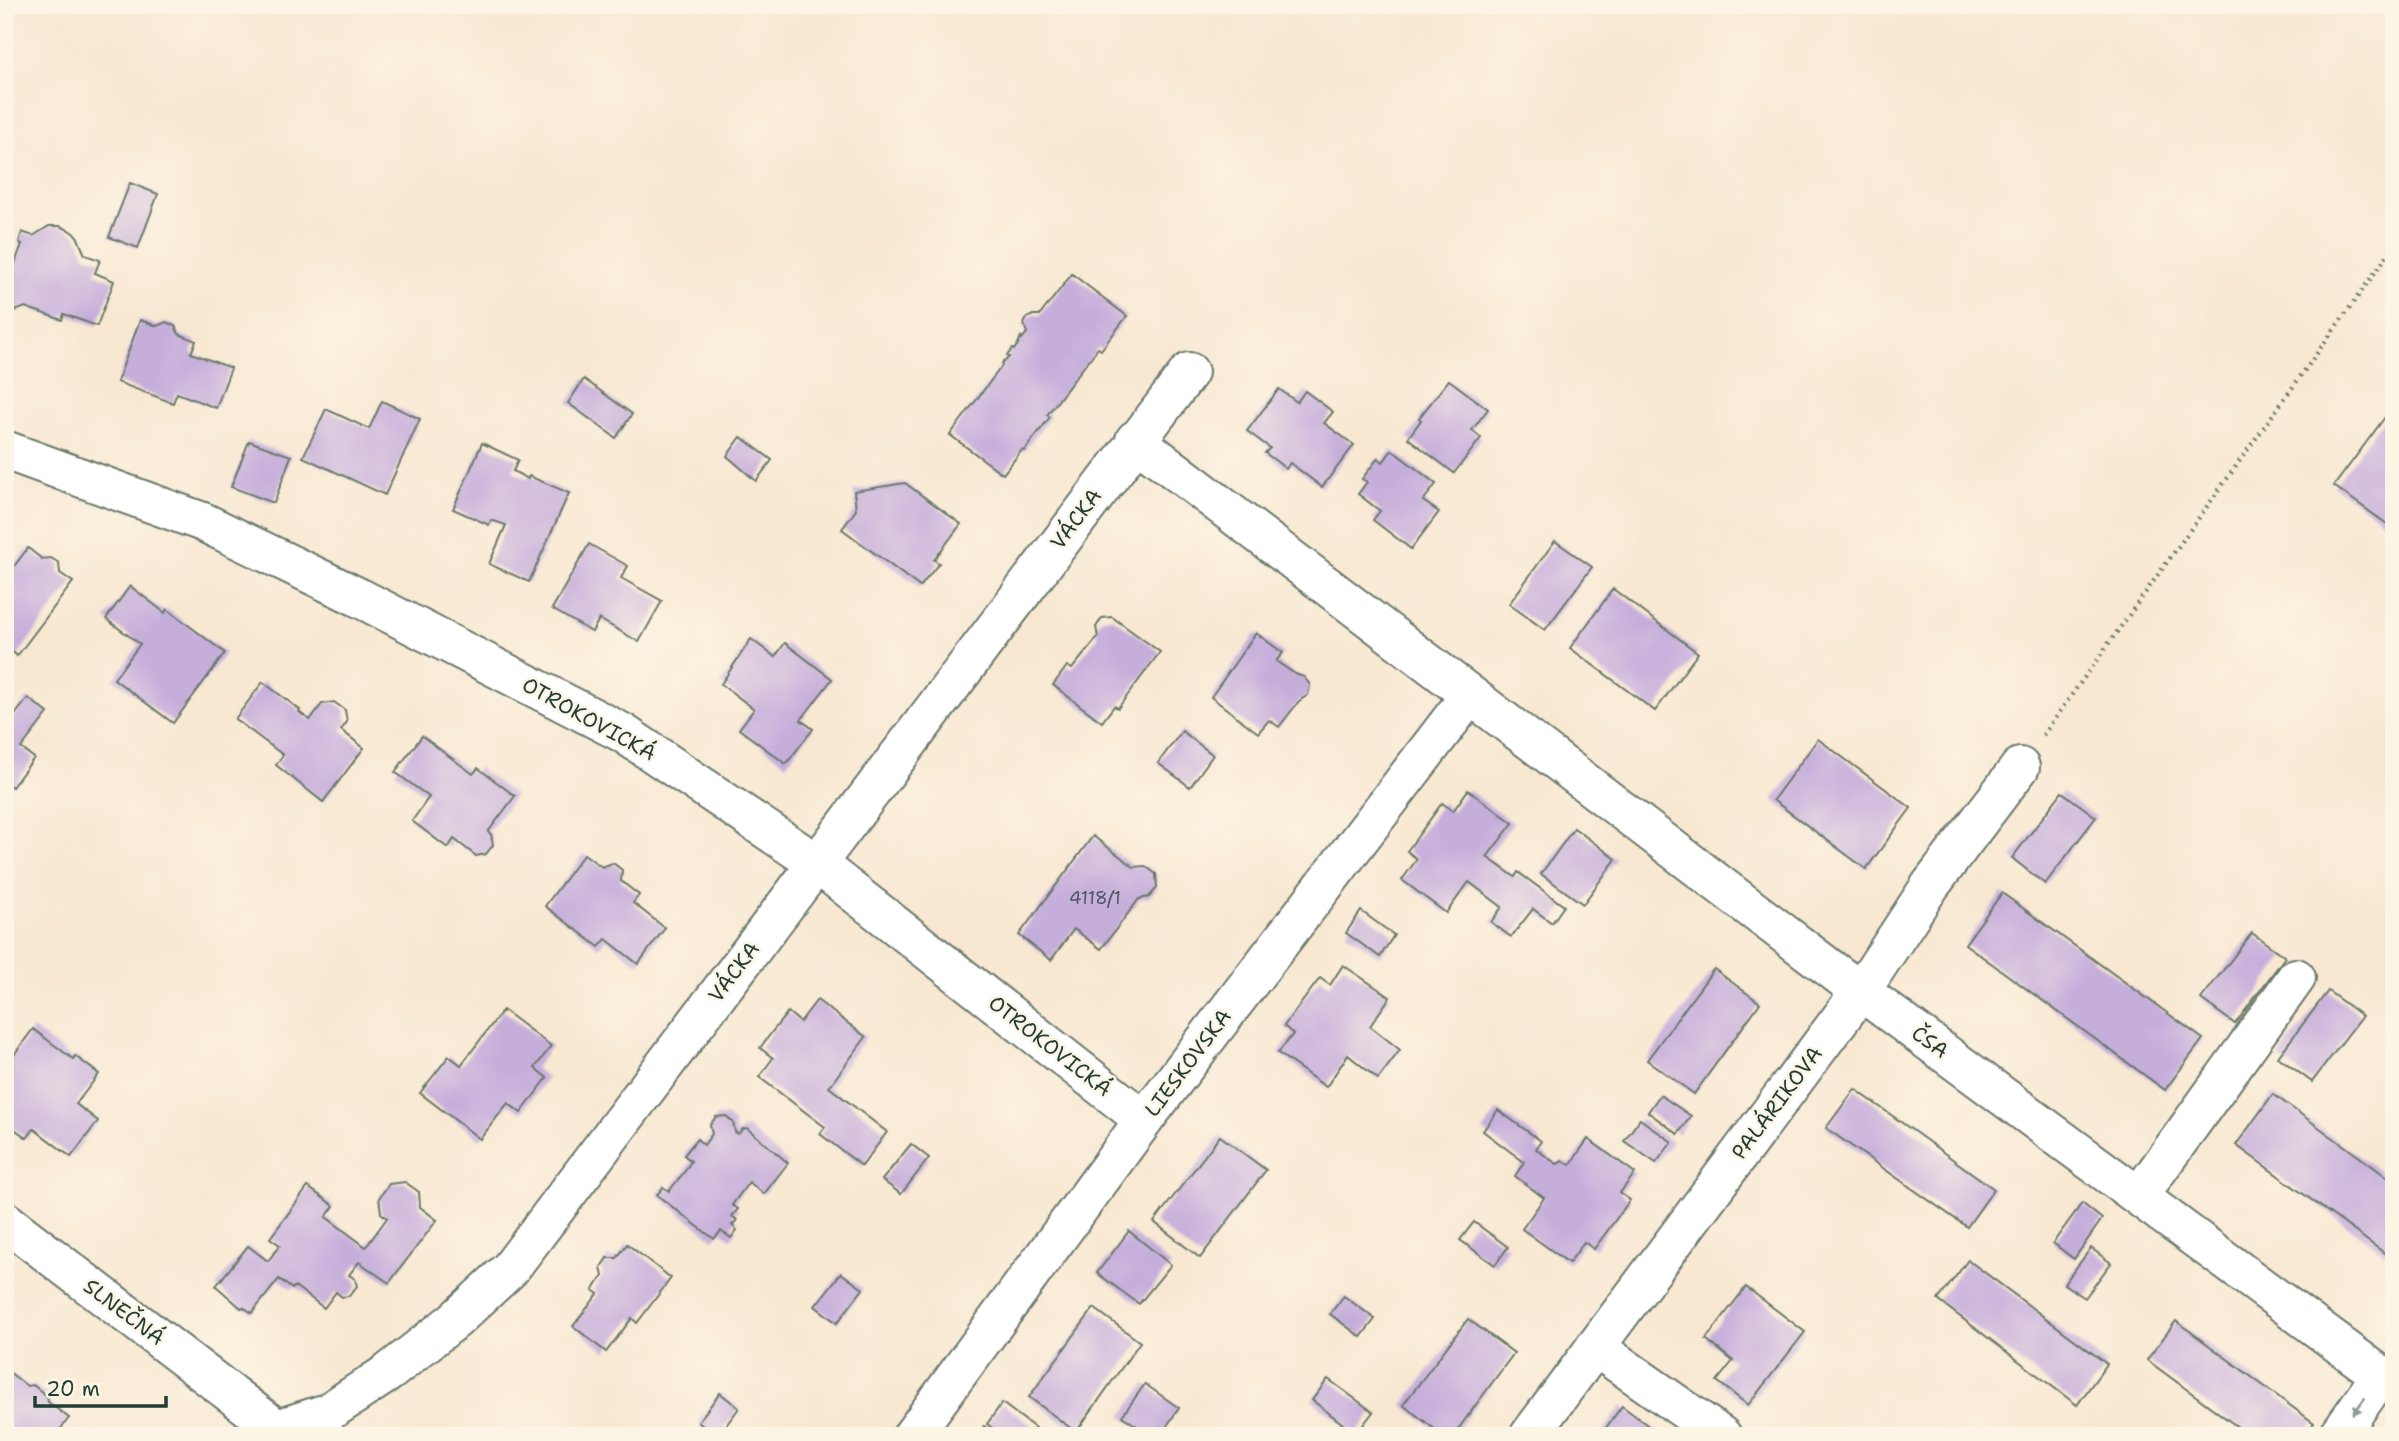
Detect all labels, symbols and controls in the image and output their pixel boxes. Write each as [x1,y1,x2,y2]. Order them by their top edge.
street label: VÁCKA [1043,482,1108,555]
street label: OTROKOVICKÁ [517,670,661,767]
house number: 4118/1 [1069,886,1121,910]
street label: VÁCKA [701,935,766,1008]
street label: OTROKOVICKÁ [983,988,1118,1103]
street label: LIESKOVSKA [1138,1004,1238,1122]
street label: ČSA [1906,1018,1955,1065]
street label: PALÁRIKOVA [1724,1040,1829,1165]
street label: SLNEČNÁ [78,1271,171,1352]
scale bar [35,1364,166,1408]
text: 20 m [46,1375,100,1403]
one-way arrow [2352,1396,2367,1414]

